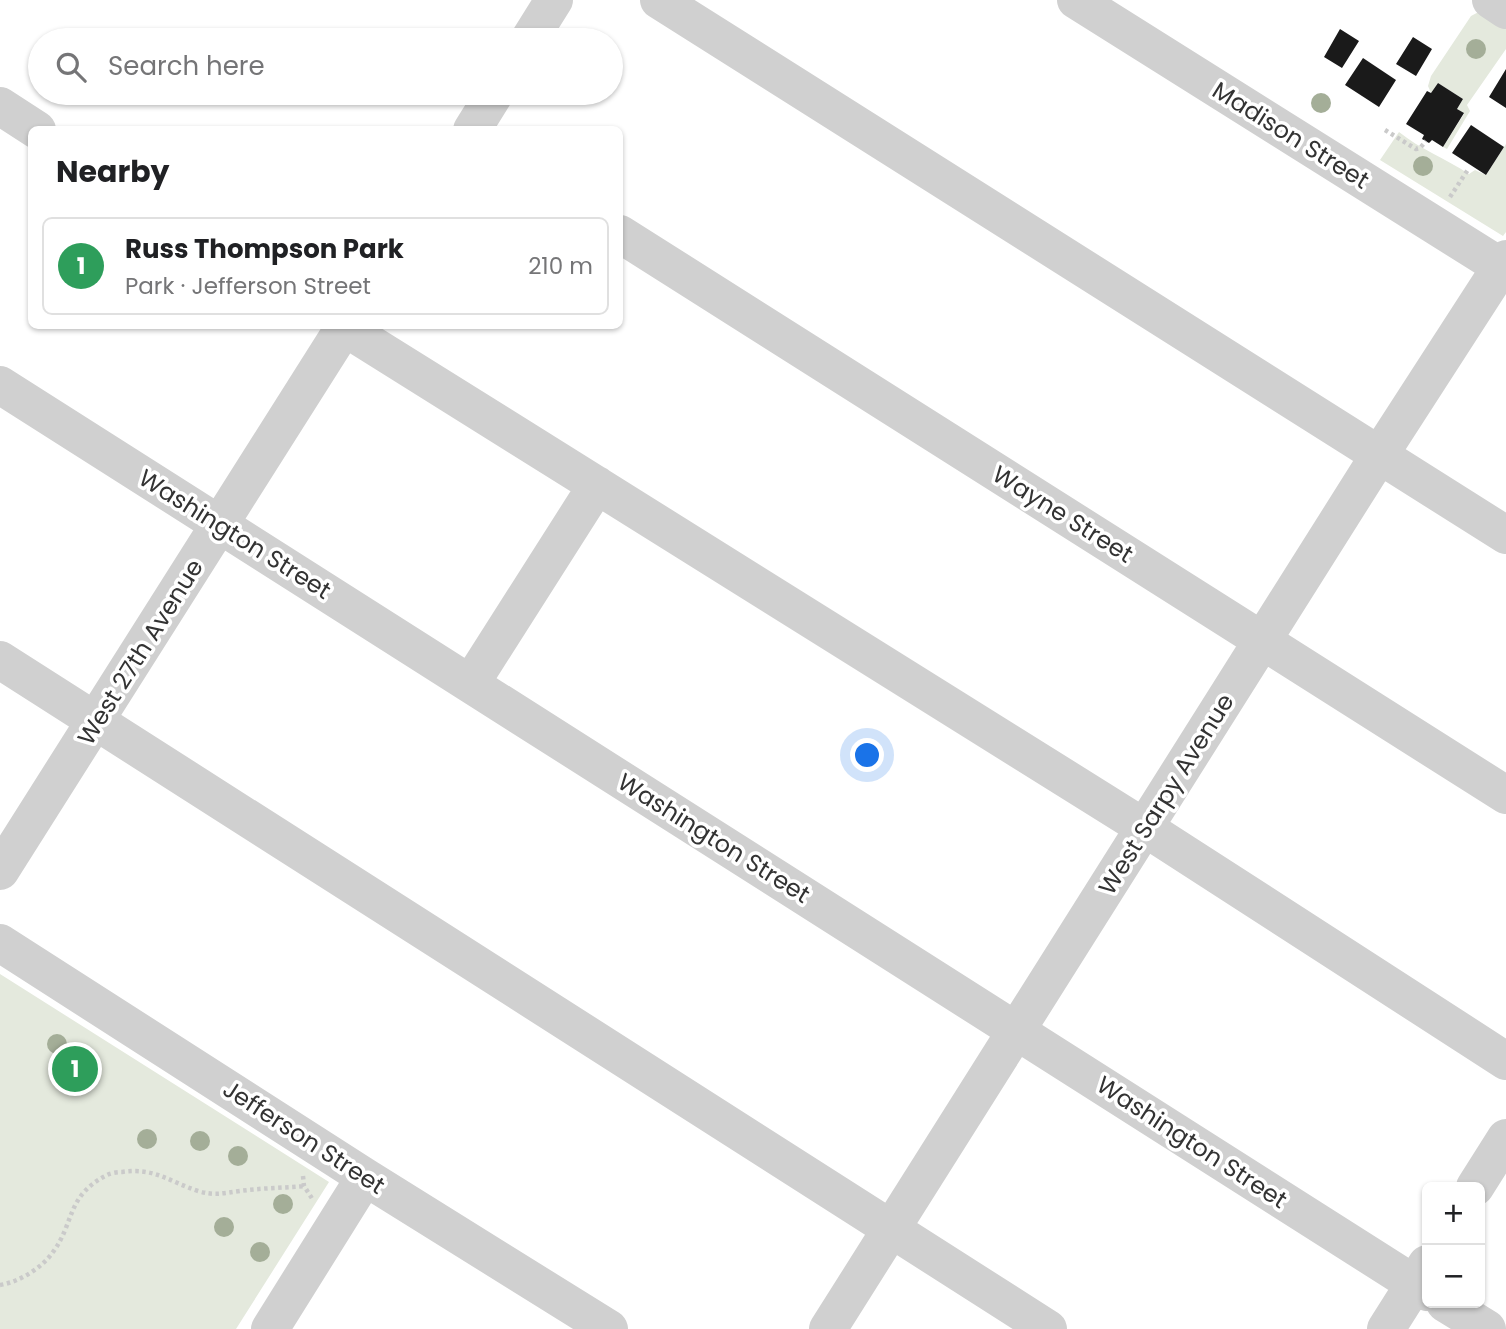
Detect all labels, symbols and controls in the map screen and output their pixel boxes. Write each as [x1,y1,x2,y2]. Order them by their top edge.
search box [28,28,623,105]
icon: search [52,48,90,86]
text: Search here [108,48,265,84]
street label: Madison Street [1206,74,1376,196]
text: Nearby [56,150,170,193]
text: Russ Thompson Park [125,231,404,267]
text: 1 [77,250,85,282]
text: 210 m [528,250,593,282]
text: Park · Jefferson Street [125,270,371,302]
street label: Wayne Street [986,458,1140,570]
street label: Washington Street [132,461,338,607]
street label: West 27th Avenue [69,553,211,751]
street label: West Sarpy Avenue [1091,687,1241,901]
your location [850,738,884,772]
street label: Washington Street [611,765,817,911]
pin: 1 [52,1043,98,1095]
street label: Washington Street [1090,1068,1294,1216]
street label: Jefferson Street [217,1072,391,1202]
map controls [1422,1182,1485,1308]
button: + [1422,1182,1485,1245]
button: − [1422,1245,1485,1308]

